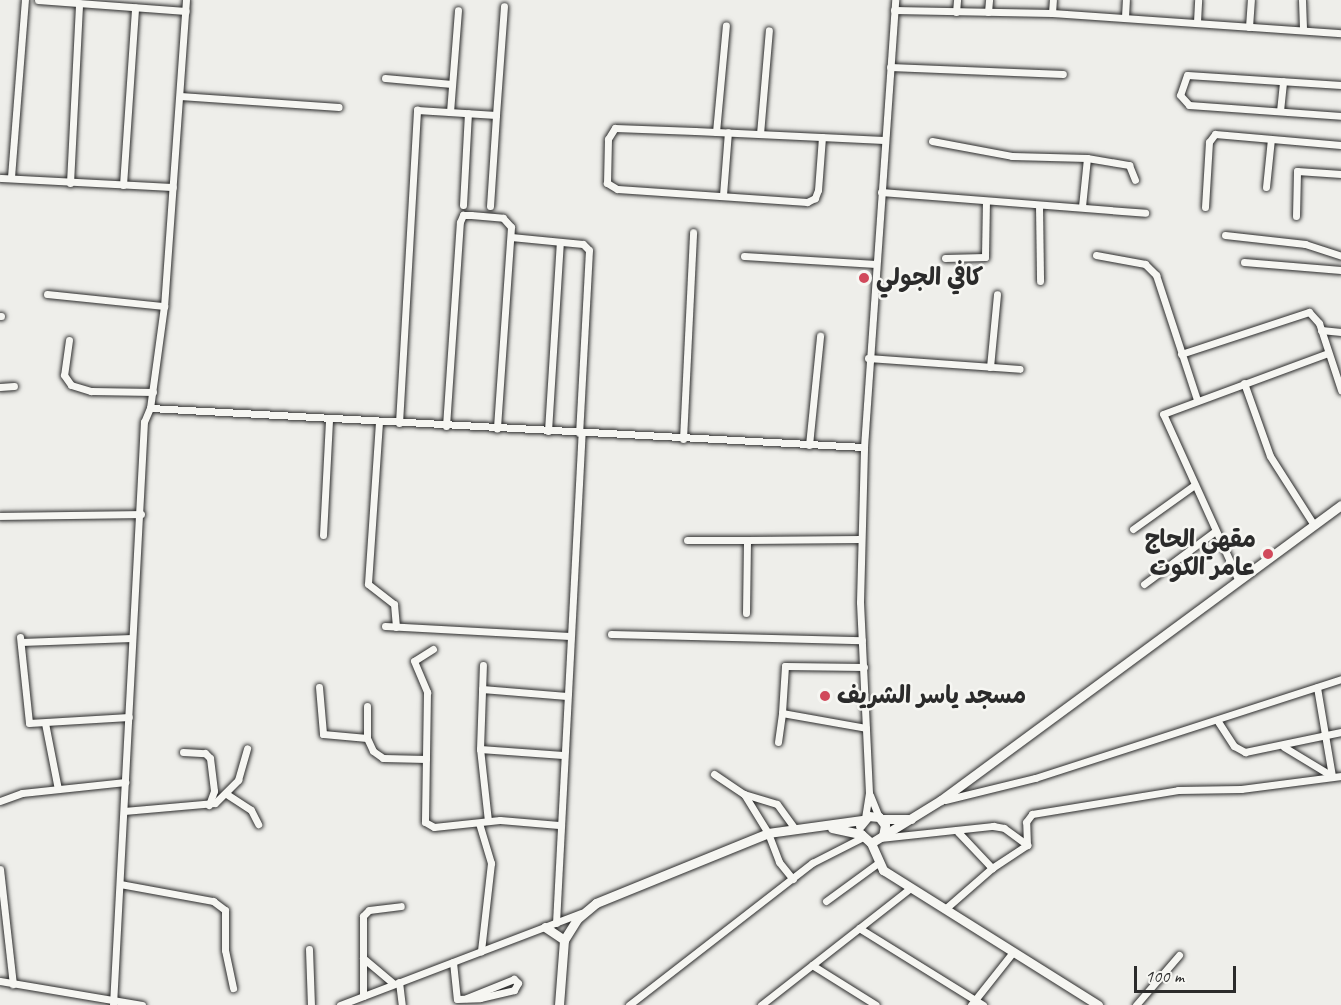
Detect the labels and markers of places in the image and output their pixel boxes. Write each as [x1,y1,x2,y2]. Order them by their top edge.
place label: كافي الجولي [876,264,983,292]
marker: كافي الجولي [857,271,871,285]
place label: مقهي الحاج عامر الكوت [1144,526,1256,582]
marker: مقهي الحاج عامر الكوت [1261,547,1275,561]
place label: مسجد ياسر الشريف [837,682,1026,710]
marker: مسجد ياسر الشريف [818,689,832,703]

